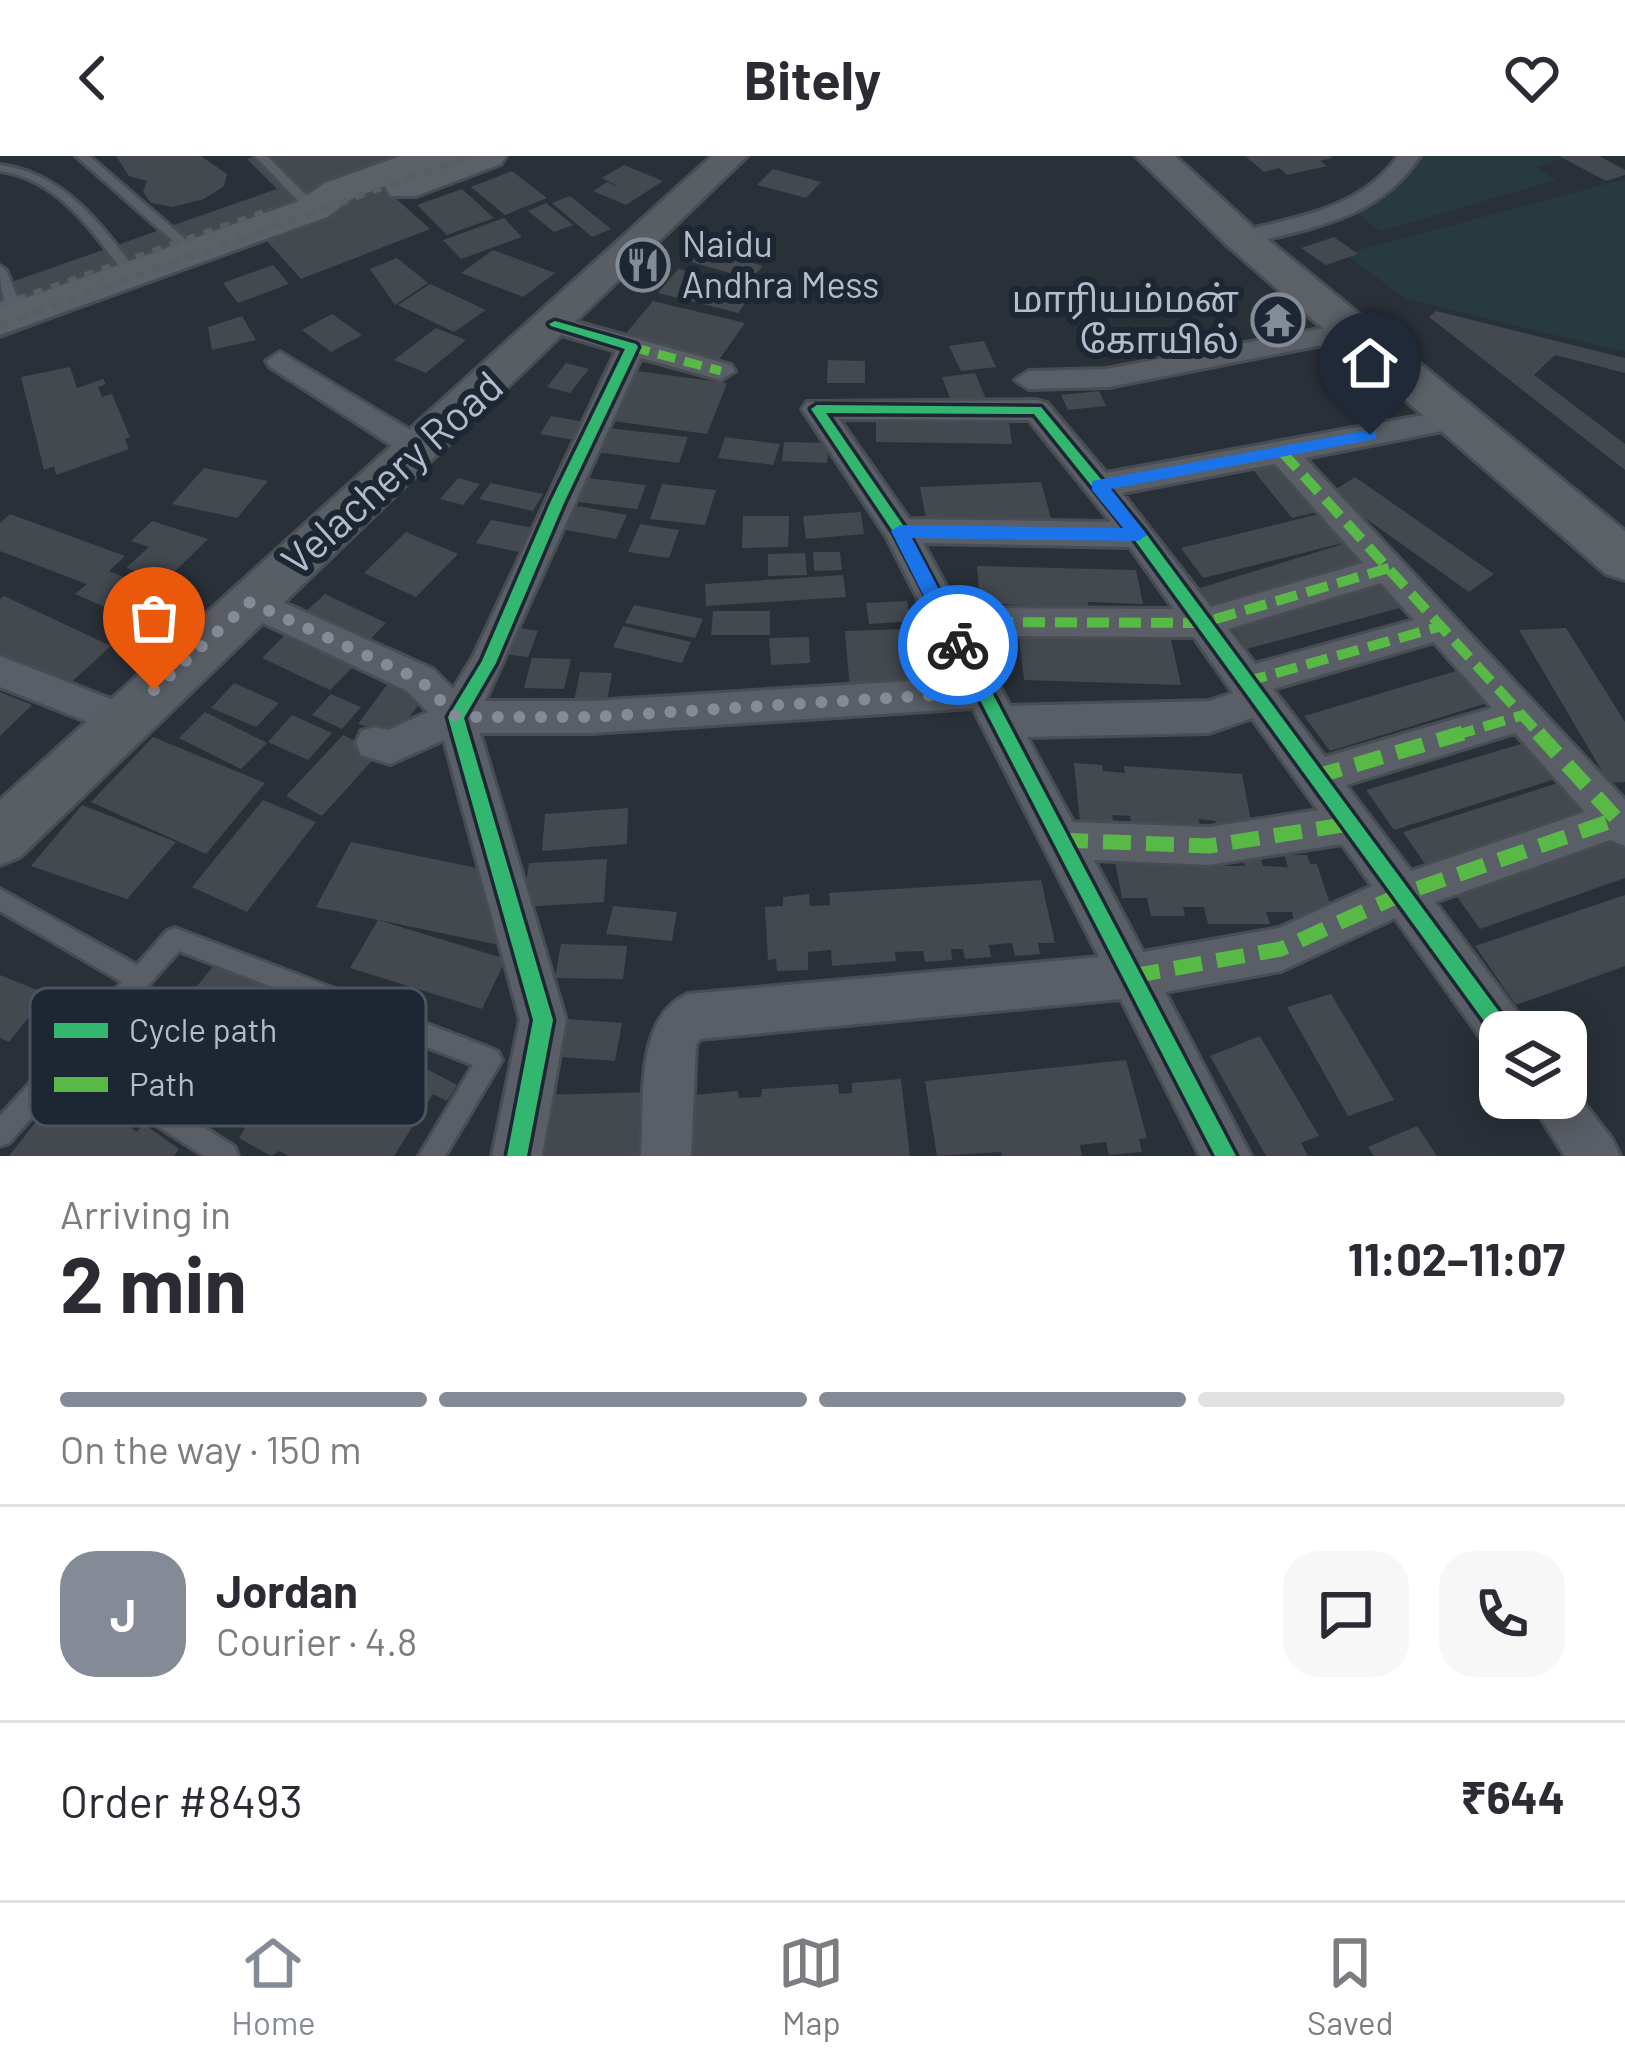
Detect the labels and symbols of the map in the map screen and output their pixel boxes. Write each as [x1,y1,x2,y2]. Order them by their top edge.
place label: Naidu Andhra Mess [682,221,879,305]
restaurant icon: Naidu Andhra Mess [615,237,671,293]
place label: மாரியம்மன் கோயில் [1012,276,1239,360]
temple icon: மாரியம்மன் கோயில் [1250,292,1306,348]
pin [1319,312,1421,435]
street label: Velachery Road [270,359,512,584]
pin [103,567,205,690]
courier [898,585,1018,705]
legend [30,988,426,1126]
text: Cycle path [129,1009,277,1049]
text: Path [129,1063,195,1103]

